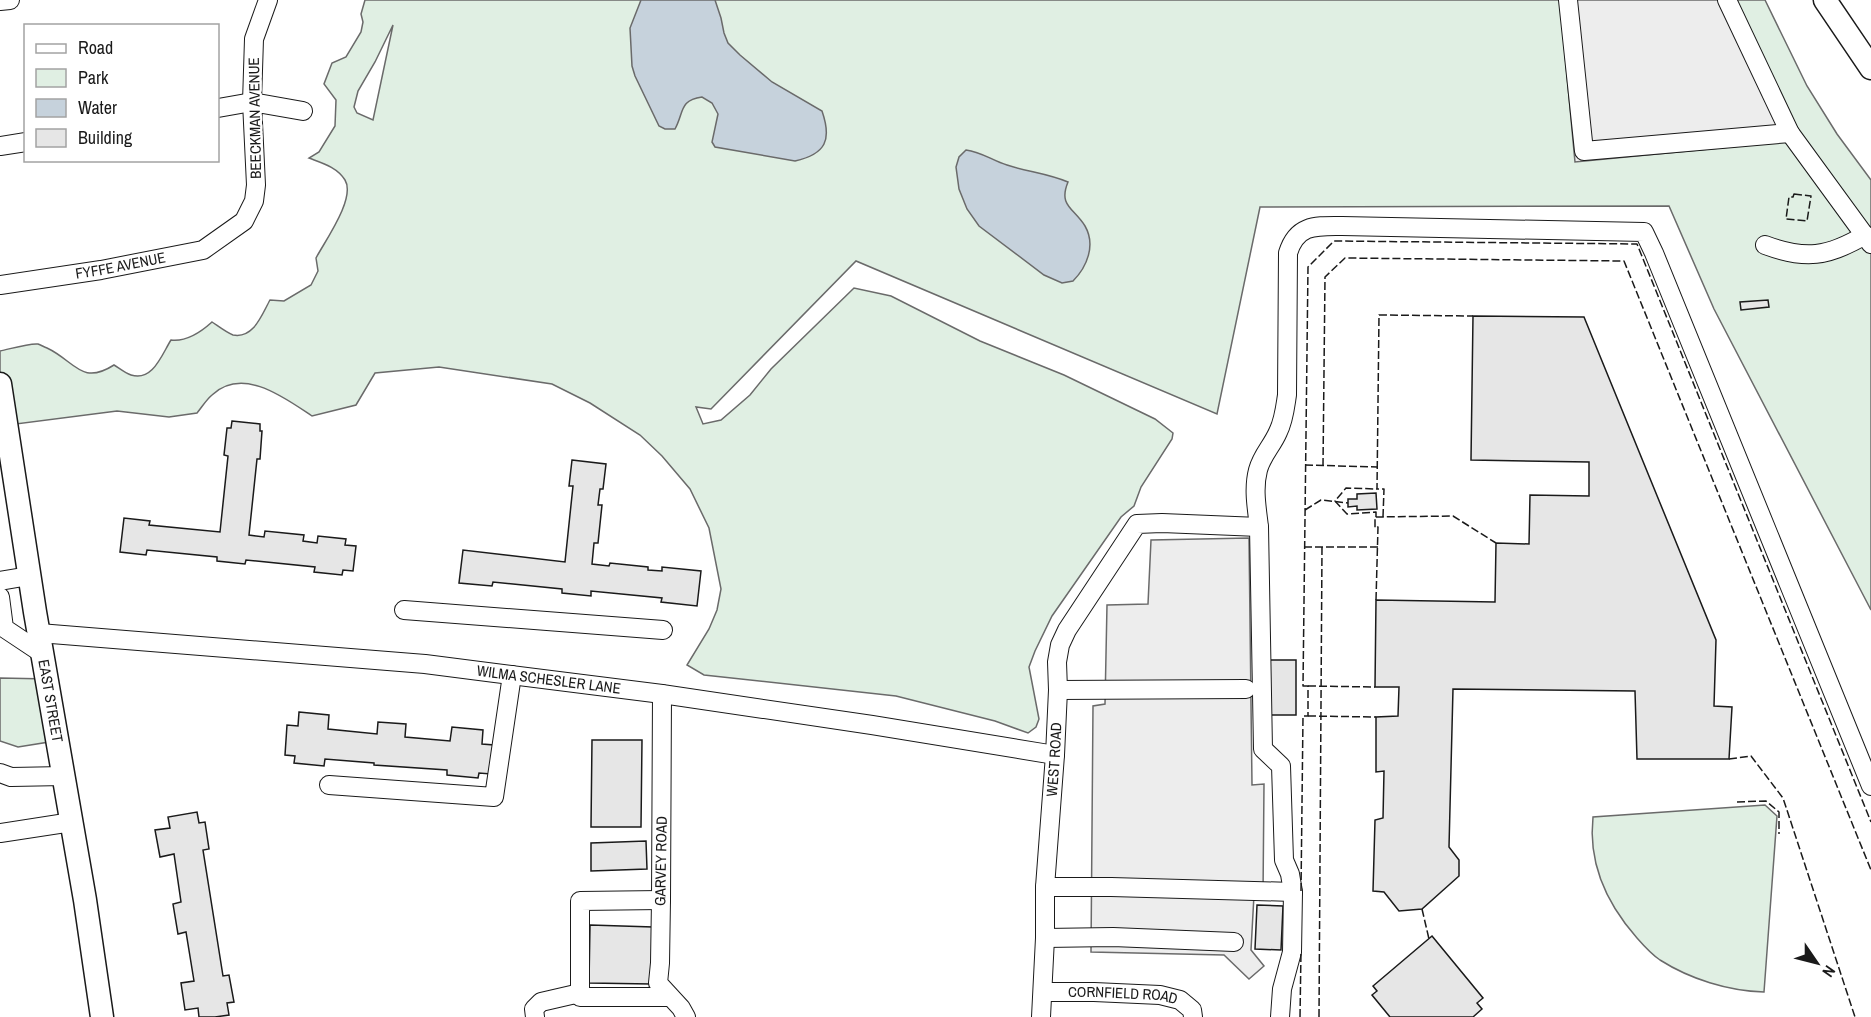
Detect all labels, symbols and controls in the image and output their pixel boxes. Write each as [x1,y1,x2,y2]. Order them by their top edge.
legend [24,24,219,162]
text: Road [78,35,113,60]
street label: BEECKMAN AVENUE [243,57,266,179]
text: Park [78,65,109,90]
text: Water [78,95,117,120]
text: Building [78,125,133,150]
street label: FYFFE AVENUE [74,247,167,284]
street label: EAST STREET [33,658,69,745]
street label: WILMA SCHESLER LANE [476,660,622,699]
street label: WEST ROAD [1041,722,1067,797]
street label: GARVEY ROAD [649,816,672,906]
north arrow [1787,933,1847,993]
text: N [1818,961,1841,982]
street label: CORNFIELD ROAD [1068,981,1180,1009]

